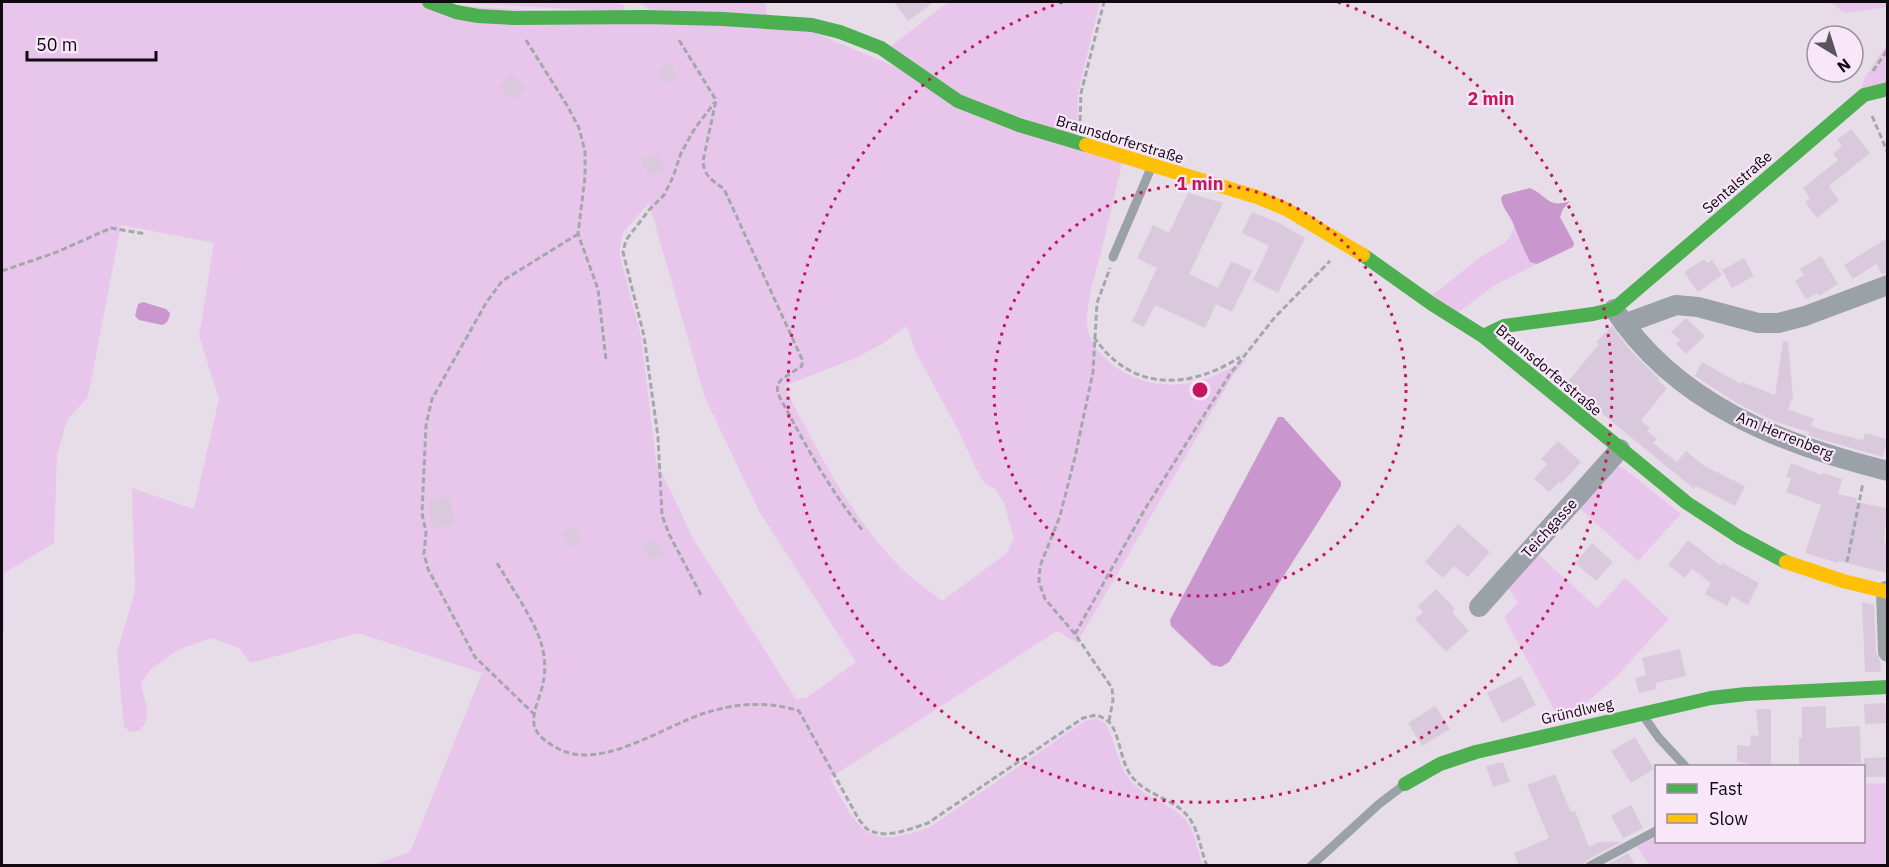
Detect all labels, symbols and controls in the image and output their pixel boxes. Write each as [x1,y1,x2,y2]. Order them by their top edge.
scale bar [27,24,156,62]
north arrow [1805,24,1865,84]
text: 50 m [36,33,78,56]
text: N [1834,54,1855,77]
text: 2 min [1467,87,1515,110]
street label: Braunsdorferstraße [1054,111,1186,167]
street label: Sentalstraße [1698,146,1776,218]
text: 1 min [1176,172,1224,195]
street label: Braunsdorferstraße [1492,320,1606,420]
centre of rings [1190,380,1210,400]
street label: Am Herrenberg [1734,407,1836,463]
street label: Teichgasse [1517,494,1581,562]
street label: Gründlweg [1539,693,1615,728]
legend [1655,765,1865,843]
text: Fast [1709,777,1743,800]
text: Slow [1709,807,1748,830]

